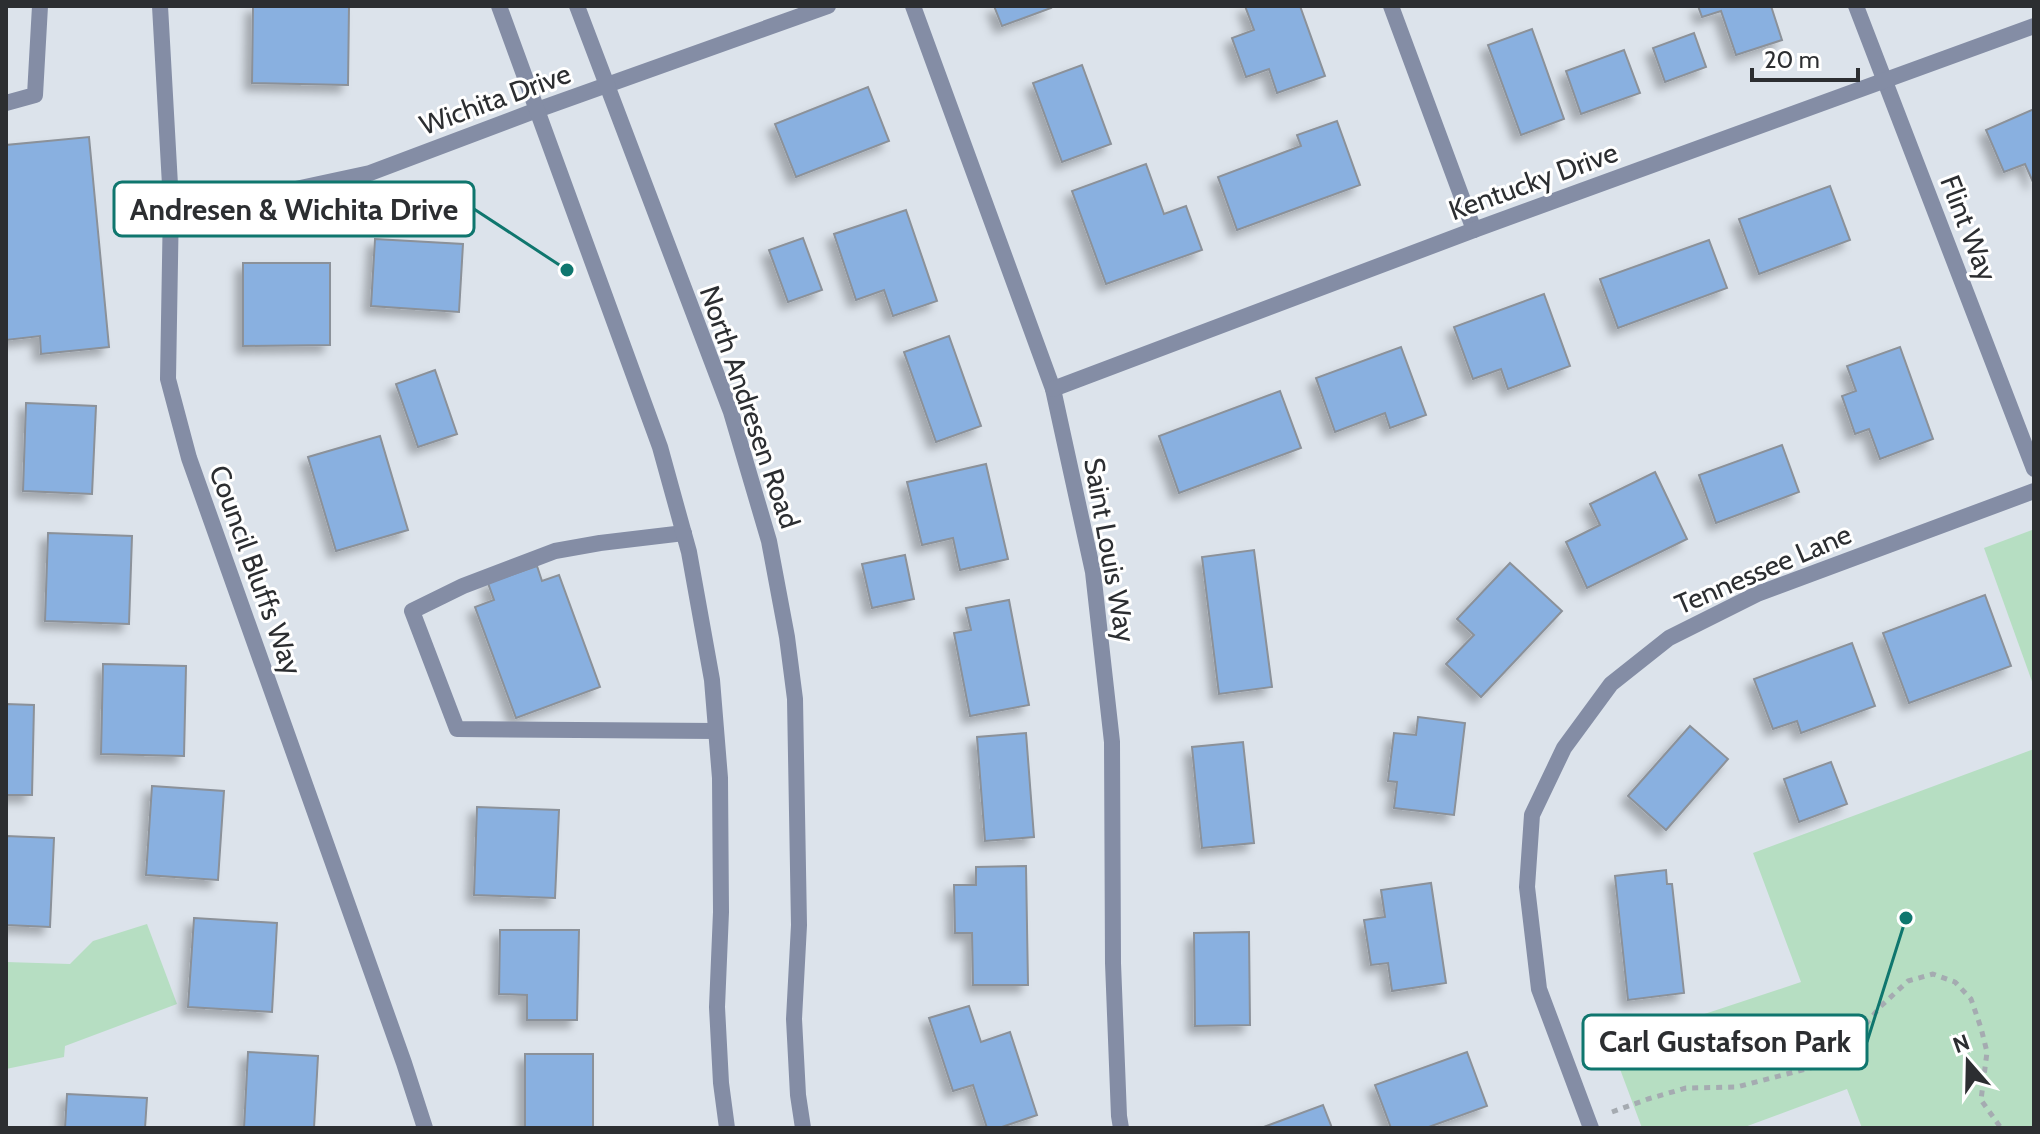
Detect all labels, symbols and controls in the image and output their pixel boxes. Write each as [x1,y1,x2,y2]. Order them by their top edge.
scale bar [1752,32,1858,82]
text: 20 m [1764,45,1820,74]
street label: Wichita Drive [415,56,575,142]
street label: Kentucky Drive [1444,135,1622,227]
street label: Flint Way [1933,170,2005,286]
callout: Andresen & Wichita Drive [114,182,474,236]
text: Andresen & Wichita Drive [130,191,458,228]
street label: North Andresen Road [693,281,807,533]
street label: Saint Louis Way [1077,455,1143,645]
street label: Council Bluffs Way [202,460,310,680]
street label: Tennessee Lane [1670,517,1856,621]
callout: Carl Gustafson Park [1583,1015,1867,1069]
north arrow [1928,1022,2008,1102]
text: Carl Gustafson Park [1599,1023,1851,1060]
text: N [1949,1028,1973,1059]

